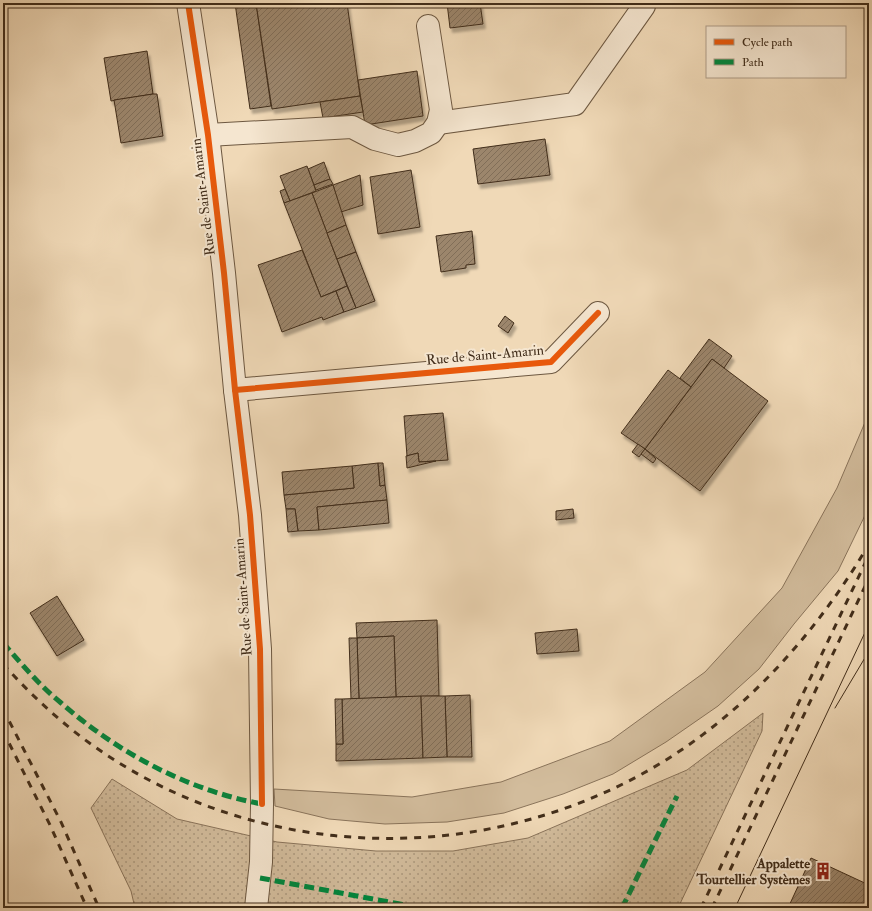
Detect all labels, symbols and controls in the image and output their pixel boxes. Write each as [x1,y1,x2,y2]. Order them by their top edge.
legend [706,26,846,78]
text: Cycle path [742,35,793,50]
text: Path [742,55,765,70]
street label: Rue de Saint-Amarin [187,137,219,257]
street label: Rue de Saint-Amarin [425,341,545,369]
street label: Rue de Saint-Amarin [230,537,256,657]
place label: Appalette Tourtellier Systèmes [695,855,810,889]
building icon: Appalette Tourtellier Systèmes [813,861,833,881]

